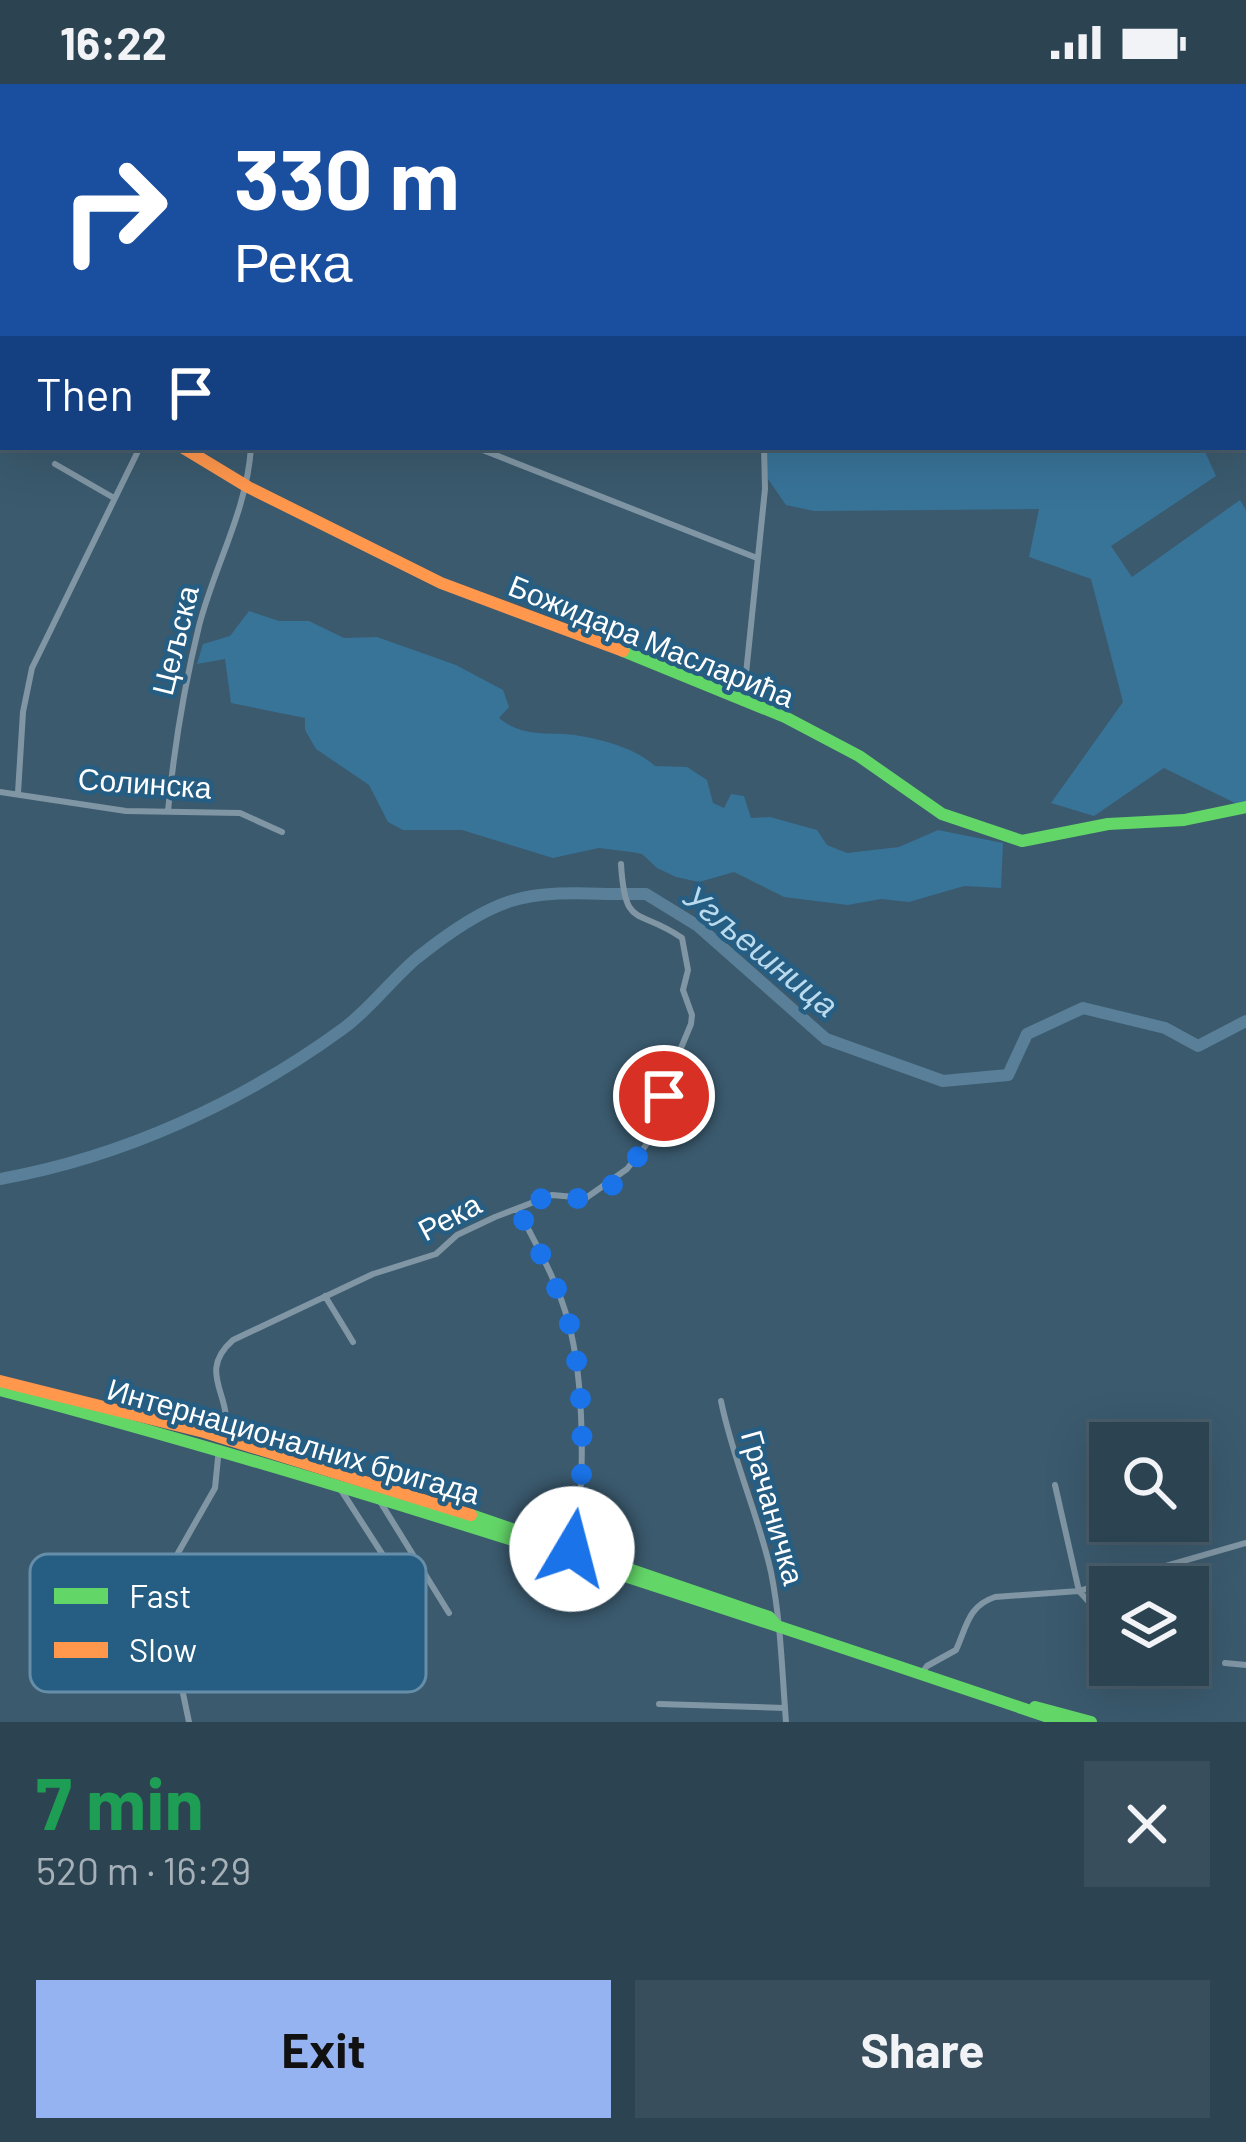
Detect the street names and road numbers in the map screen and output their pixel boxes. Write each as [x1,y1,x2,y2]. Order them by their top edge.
street label: Божидара Масларића [504,566,800,714]
street label: Цељска [143,581,205,698]
street label: Солинска [77,759,213,805]
street label: Река [411,1185,487,1247]
street label: Интернационалних бригада [104,1370,485,1511]
street label: Грачаничка [735,1426,813,1589]

